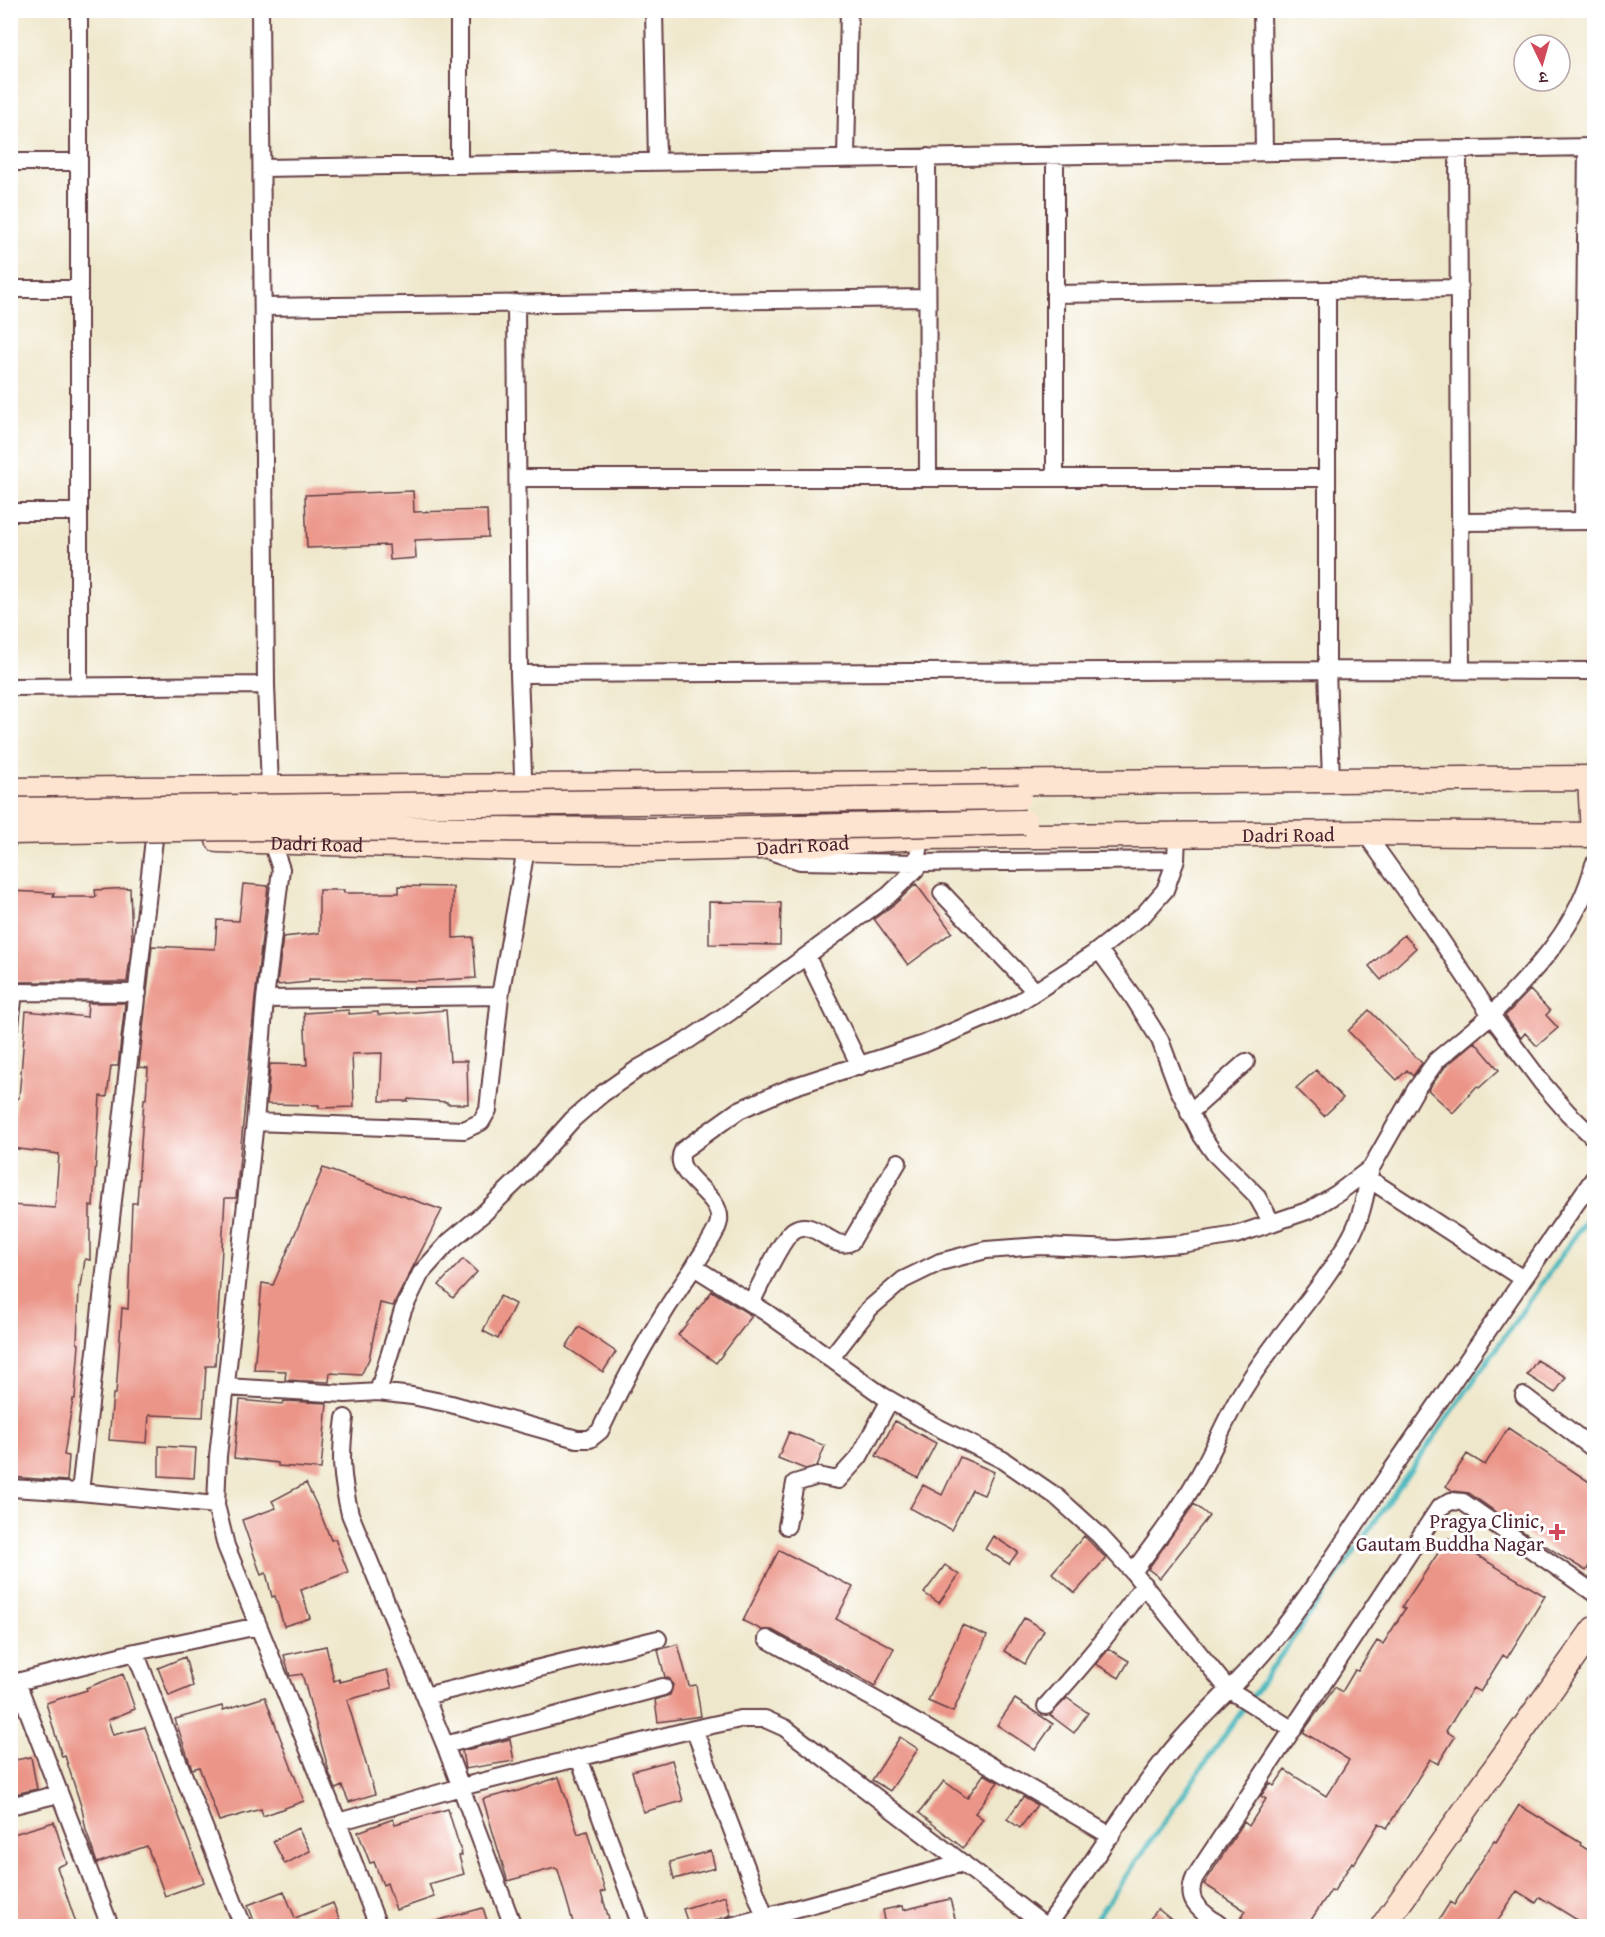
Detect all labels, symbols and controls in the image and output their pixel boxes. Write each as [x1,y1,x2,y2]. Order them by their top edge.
north arrow [1512,33,1572,93]
text: उ [1536,66,1549,90]
street label: Dadri Road [1242,819,1335,849]
street label: Dadri Road [270,827,364,859]
street label: Dadri Road [756,827,850,862]
place label: Pragya Clinic, Gautam Buddha Nagar [1356,1506,1544,1558]
marker: Pragya Clinic, Gautam Buddha Nagar [1548,1523,1566,1541]

